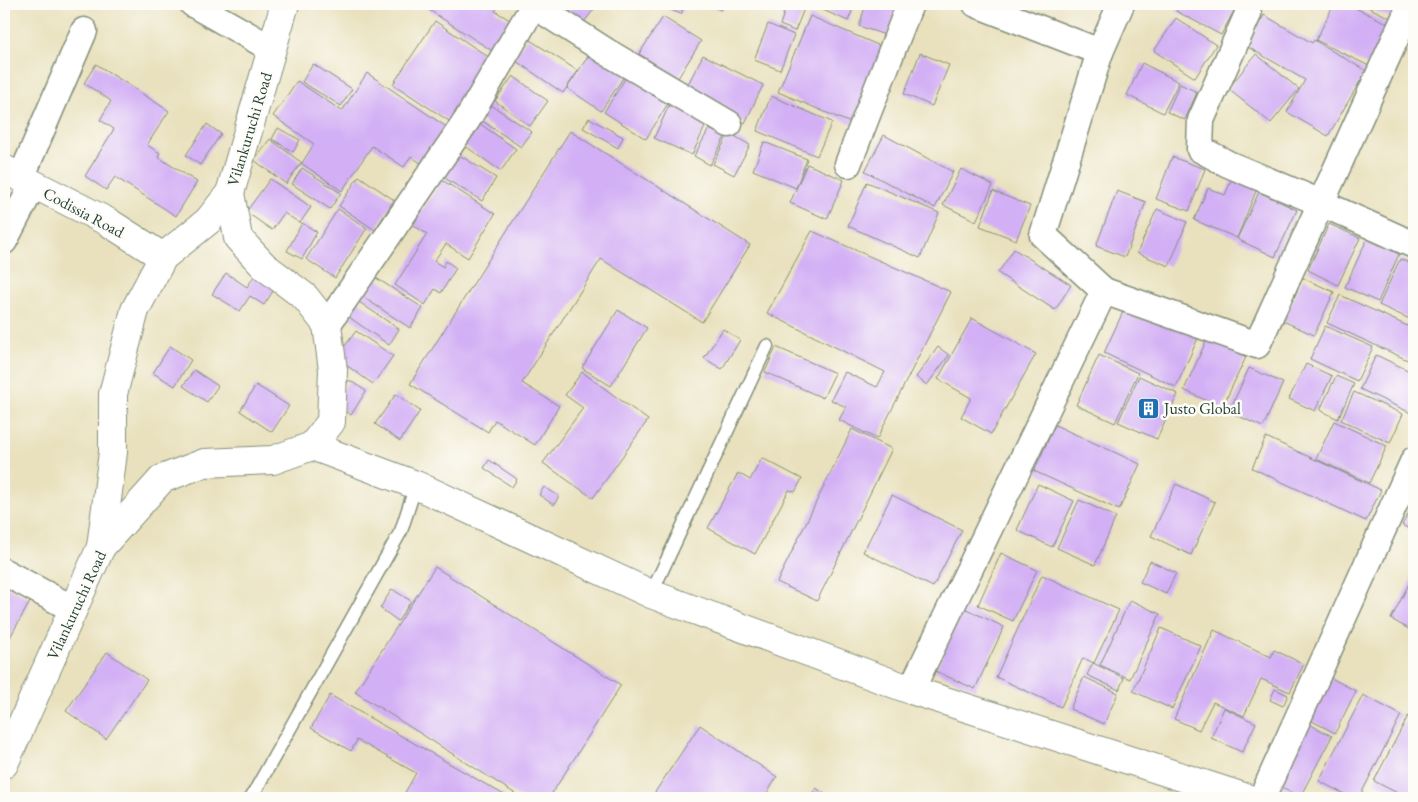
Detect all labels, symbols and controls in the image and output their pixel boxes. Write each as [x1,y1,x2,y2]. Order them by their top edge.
street label: Vilankuruchi Road [222,69,277,189]
street label: Codissia Road [40,182,129,243]
building icon: Justo Global [1136,396,1160,420]
place label: Justo Global [1162,398,1241,419]
street label: Vilankuruchi Road [42,546,111,663]

